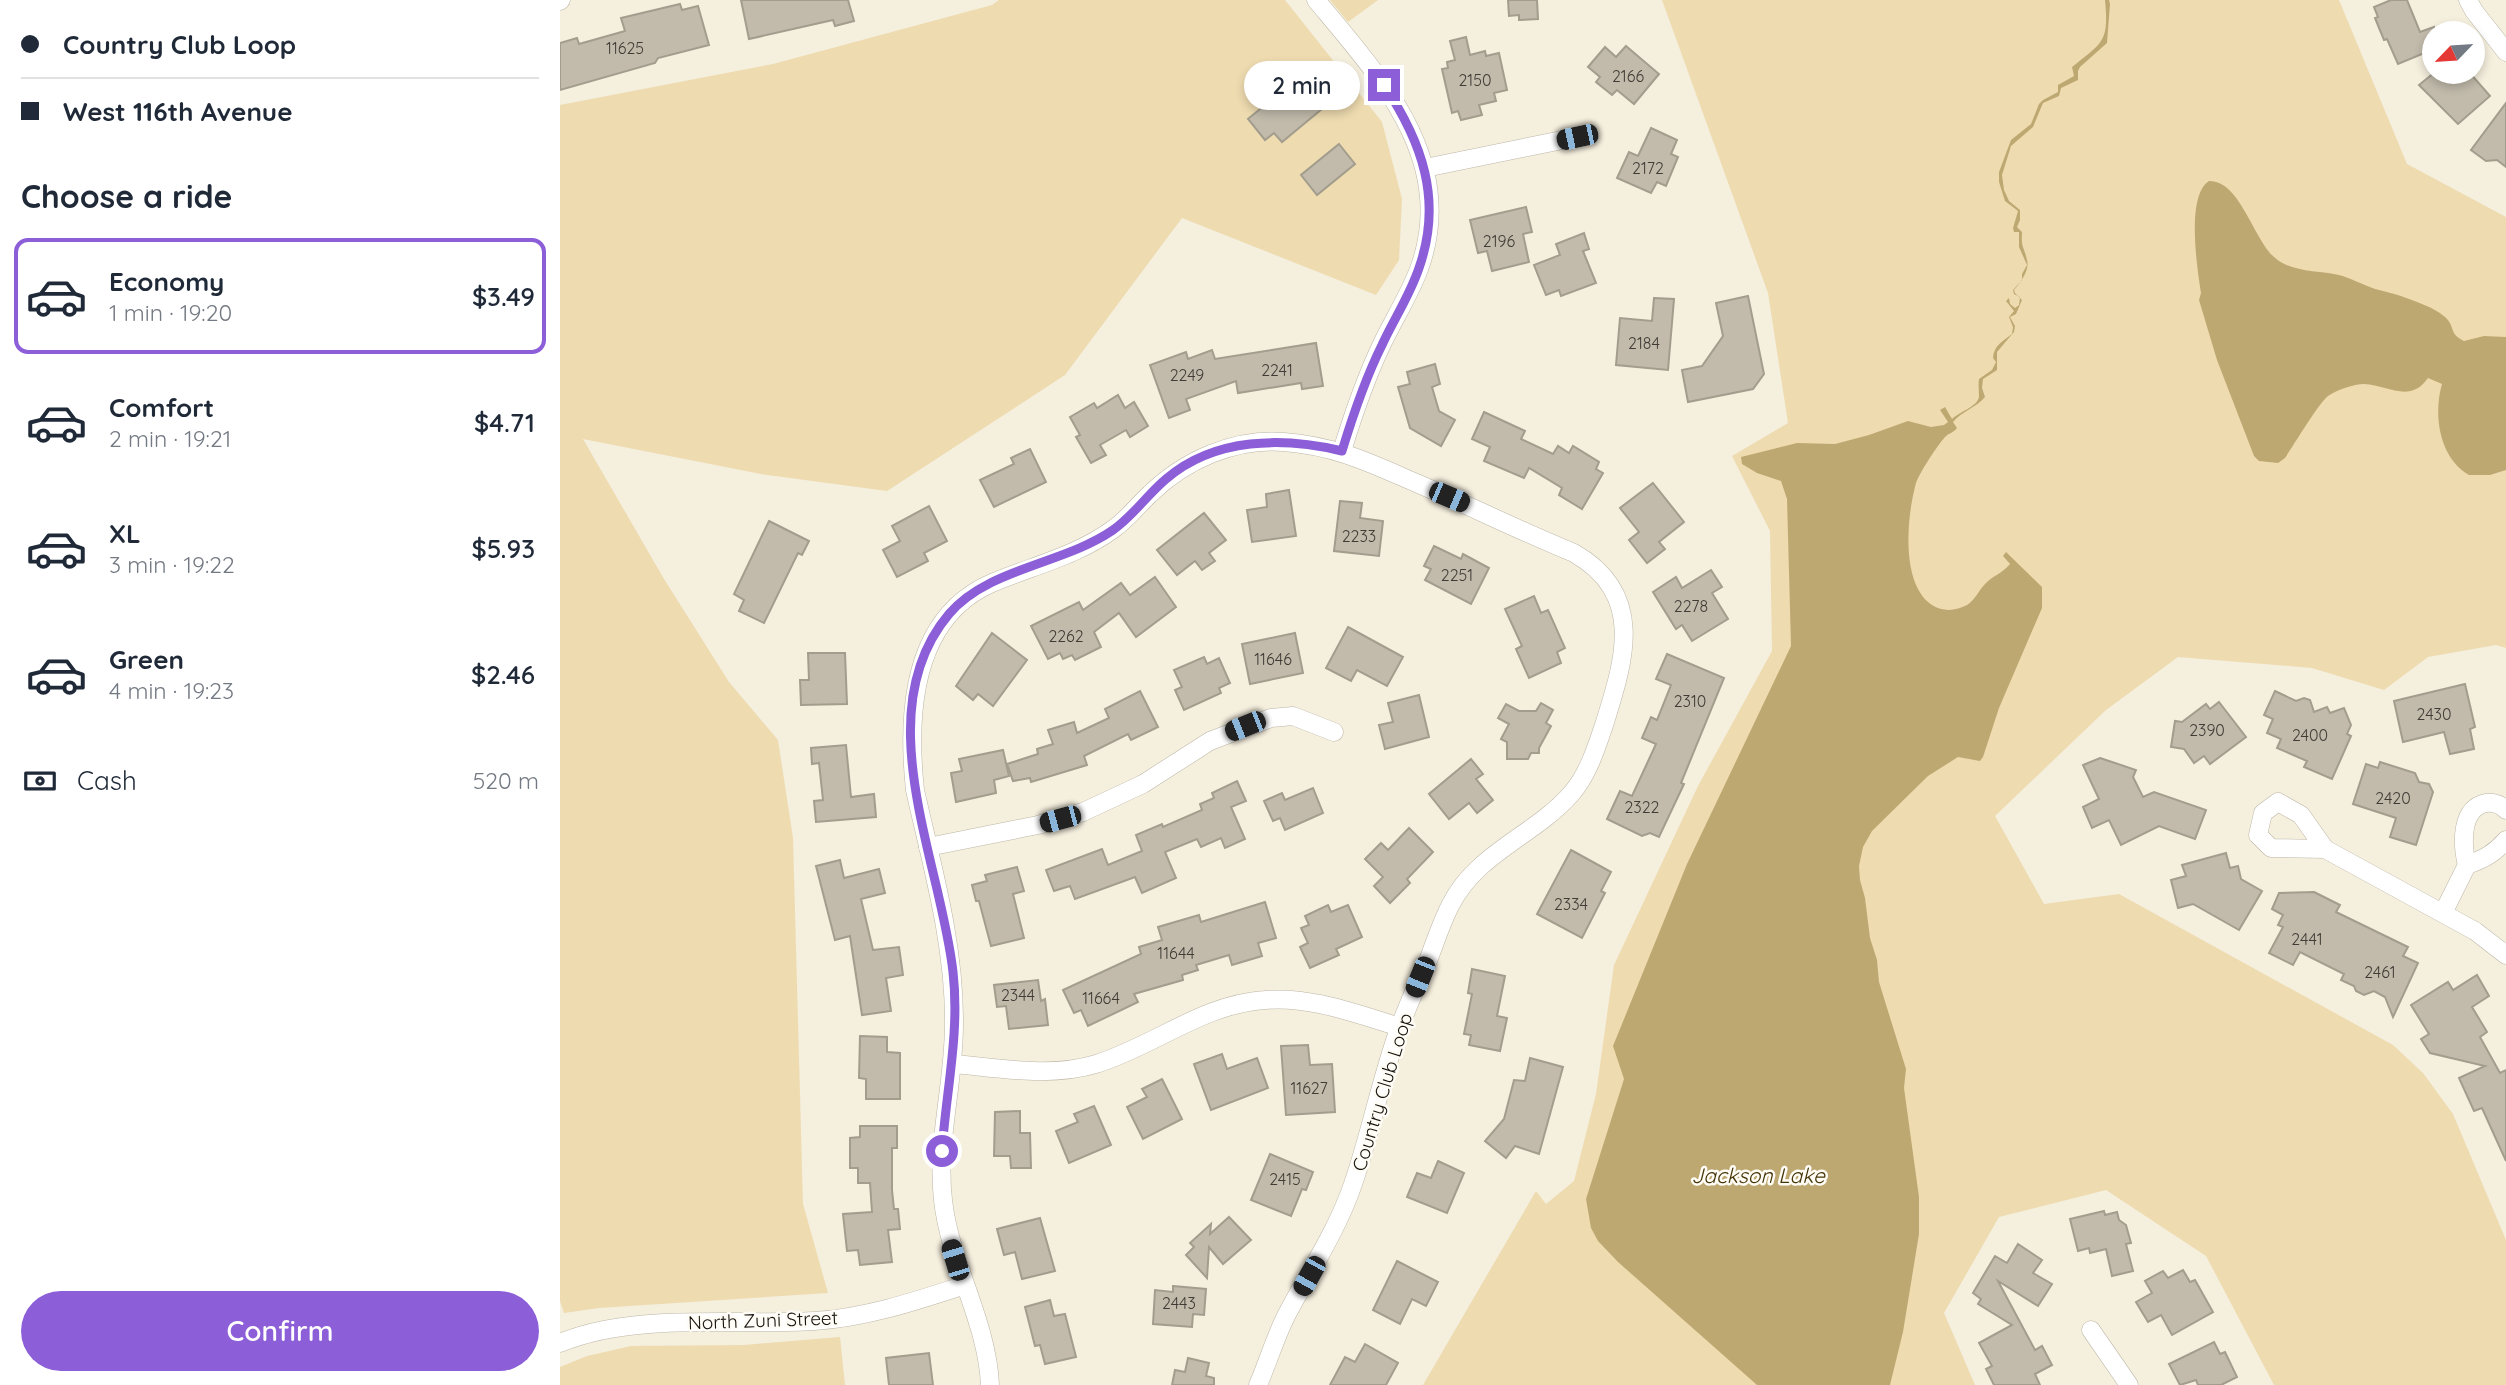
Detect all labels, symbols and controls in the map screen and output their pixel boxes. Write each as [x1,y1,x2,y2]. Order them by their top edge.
north arrow [2422,21,2485,84]
map controls [2422,21,2485,84]
text: Country Club Loop [63,28,296,61]
house number: 11625 [606,38,644,58]
callout: 2 min [1244,60,1360,110]
house number: 2166 [1612,66,1644,86]
route end [1368,69,1400,101]
house number: 2150 [1458,70,1492,90]
text: 2 min [1272,71,1332,100]
text: West 116th Avenue [63,95,292,128]
car [1555,122,1600,152]
house number: 2172 [1632,158,1664,178]
text: Choose a ride [21,176,233,216]
house number: 2196 [1483,231,1516,251]
icon: car [25,265,88,328]
text: Economy [109,265,224,298]
text: $3.49 [472,280,535,313]
text: 1 min · 19:20 [109,298,232,327]
house number: 2184 [1628,333,1660,353]
house number: 2241 [1261,360,1293,380]
house number: 2249 [1170,365,1204,385]
icon: car [25,391,88,454]
text: Comfort [109,391,214,424]
text: $4.71 [474,406,535,439]
text: 2 min · 19:21 [109,424,231,453]
car [1426,479,1473,515]
icon: car [25,517,88,580]
text: XL [109,517,141,550]
house number: 2233 [1342,526,1376,546]
text: $5.93 [472,532,535,565]
text: 3 min · 19:22 [109,550,235,579]
house number: 2251 [1441,565,1473,585]
house number: 2278 [1674,596,1708,616]
house number: 2262 [1048,626,1084,646]
icon: car [25,643,88,706]
text: Green [109,643,184,676]
house number: 11646 [1254,649,1292,669]
text: $2.46 [471,658,535,691]
text: 4 min · 19:23 [109,676,234,705]
house number: 2310 [1674,691,1706,711]
house number: 2430 [2417,704,2451,724]
car [1222,708,1269,744]
house number: 2390 [2189,720,2225,740]
house number: 2400 [2292,725,2328,745]
icon: cash [21,762,59,800]
text: Cash [77,764,137,797]
text: 520 m [473,766,539,795]
house number: 2420 [2375,788,2411,808]
house number: 2322 [1625,797,1660,817]
car [1037,803,1084,835]
house number: 2334 [1554,894,1588,914]
house number: 2441 [2291,929,2323,949]
house number: 11644 [1157,943,1195,963]
car [1403,954,1438,1000]
house number: 2461 [2364,962,2396,982]
house number: 2344 [1001,985,1035,1005]
house number: 11664 [1082,988,1120,1008]
street label: Country Club Loop [1347,1010,1417,1174]
house number: 11627 [1290,1078,1328,1098]
route start [926,1135,958,1167]
water label: Jackson Lake [1691,1162,1826,1188]
house number: 2415 [1269,1169,1301,1189]
car [939,1237,972,1283]
car [1290,1253,1329,1299]
button: Confirm [21,1291,539,1371]
house number: 2443 [1162,1293,1196,1313]
street label: North Zuni Street [688,1305,838,1335]

